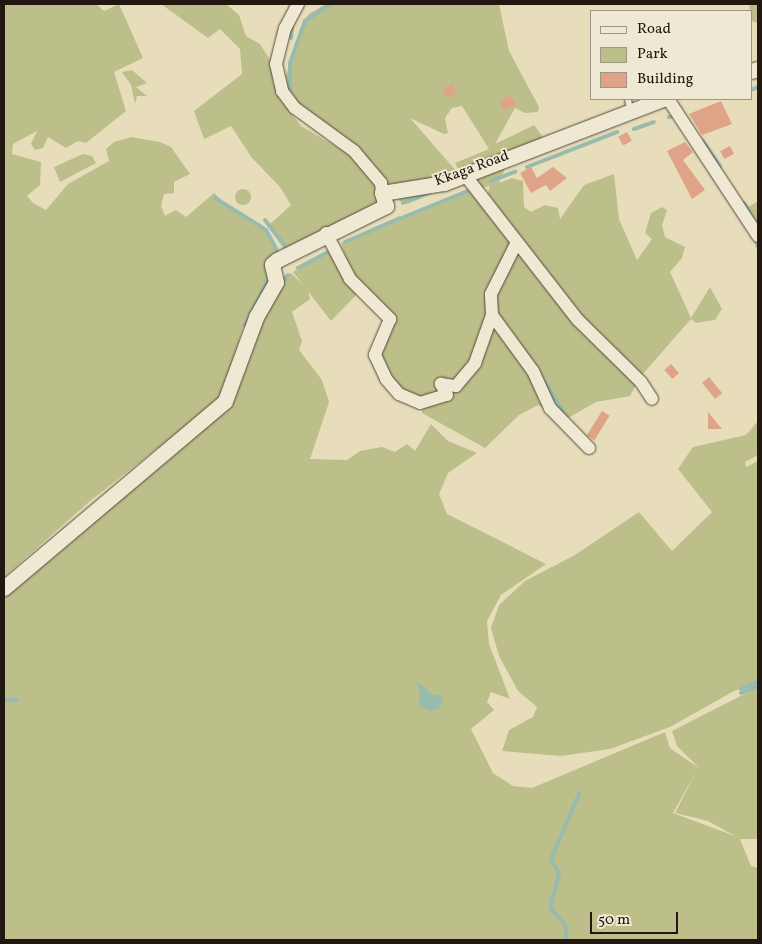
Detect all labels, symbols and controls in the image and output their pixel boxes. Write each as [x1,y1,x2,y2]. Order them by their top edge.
legend [590,10,752,100]
text: Road [637,19,671,40]
text: Park [637,44,668,65]
text: Building [637,69,693,90]
street label: Kkaga Road [432,147,512,191]
scale bar [592,902,680,934]
text: 50 m [598,910,630,931]

